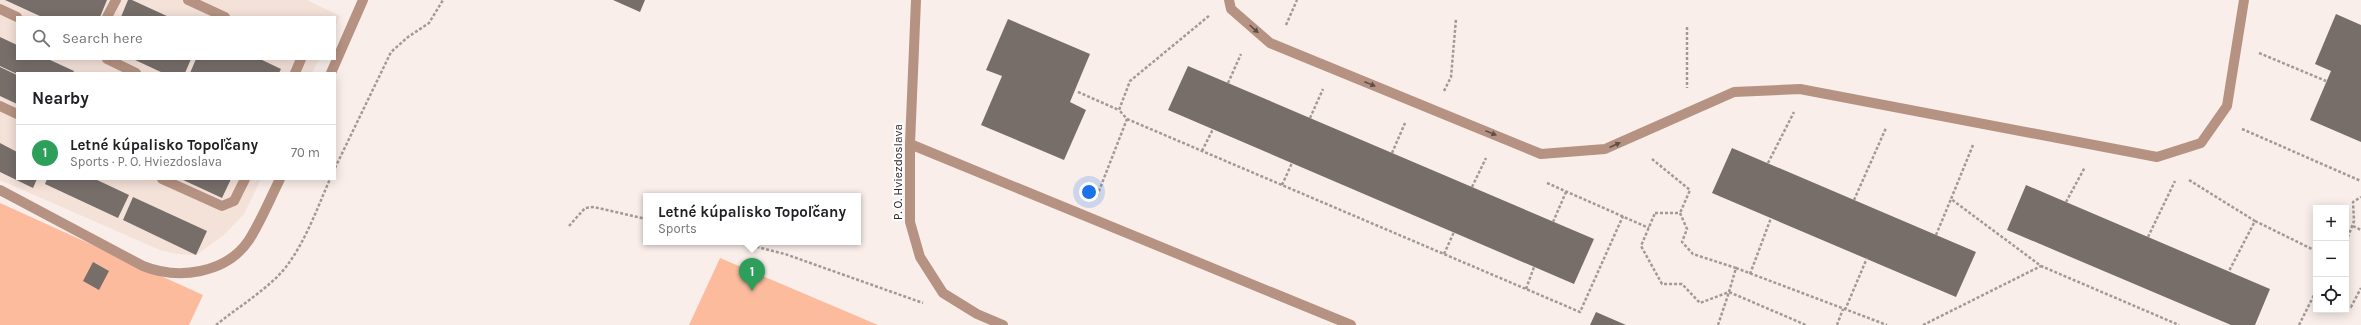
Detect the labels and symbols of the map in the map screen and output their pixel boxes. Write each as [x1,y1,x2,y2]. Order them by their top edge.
one-way arrow [1248,24,1259,33]
one-way arrow [1365,81,1376,87]
street label: P. O. Hviezdoslava [891,124,905,220]
one-way arrow [1485,131,1497,137]
one-way arrow [1610,141,1622,147]
your location [1079,182,1099,202]
pin: 1 [739,258,765,291]

